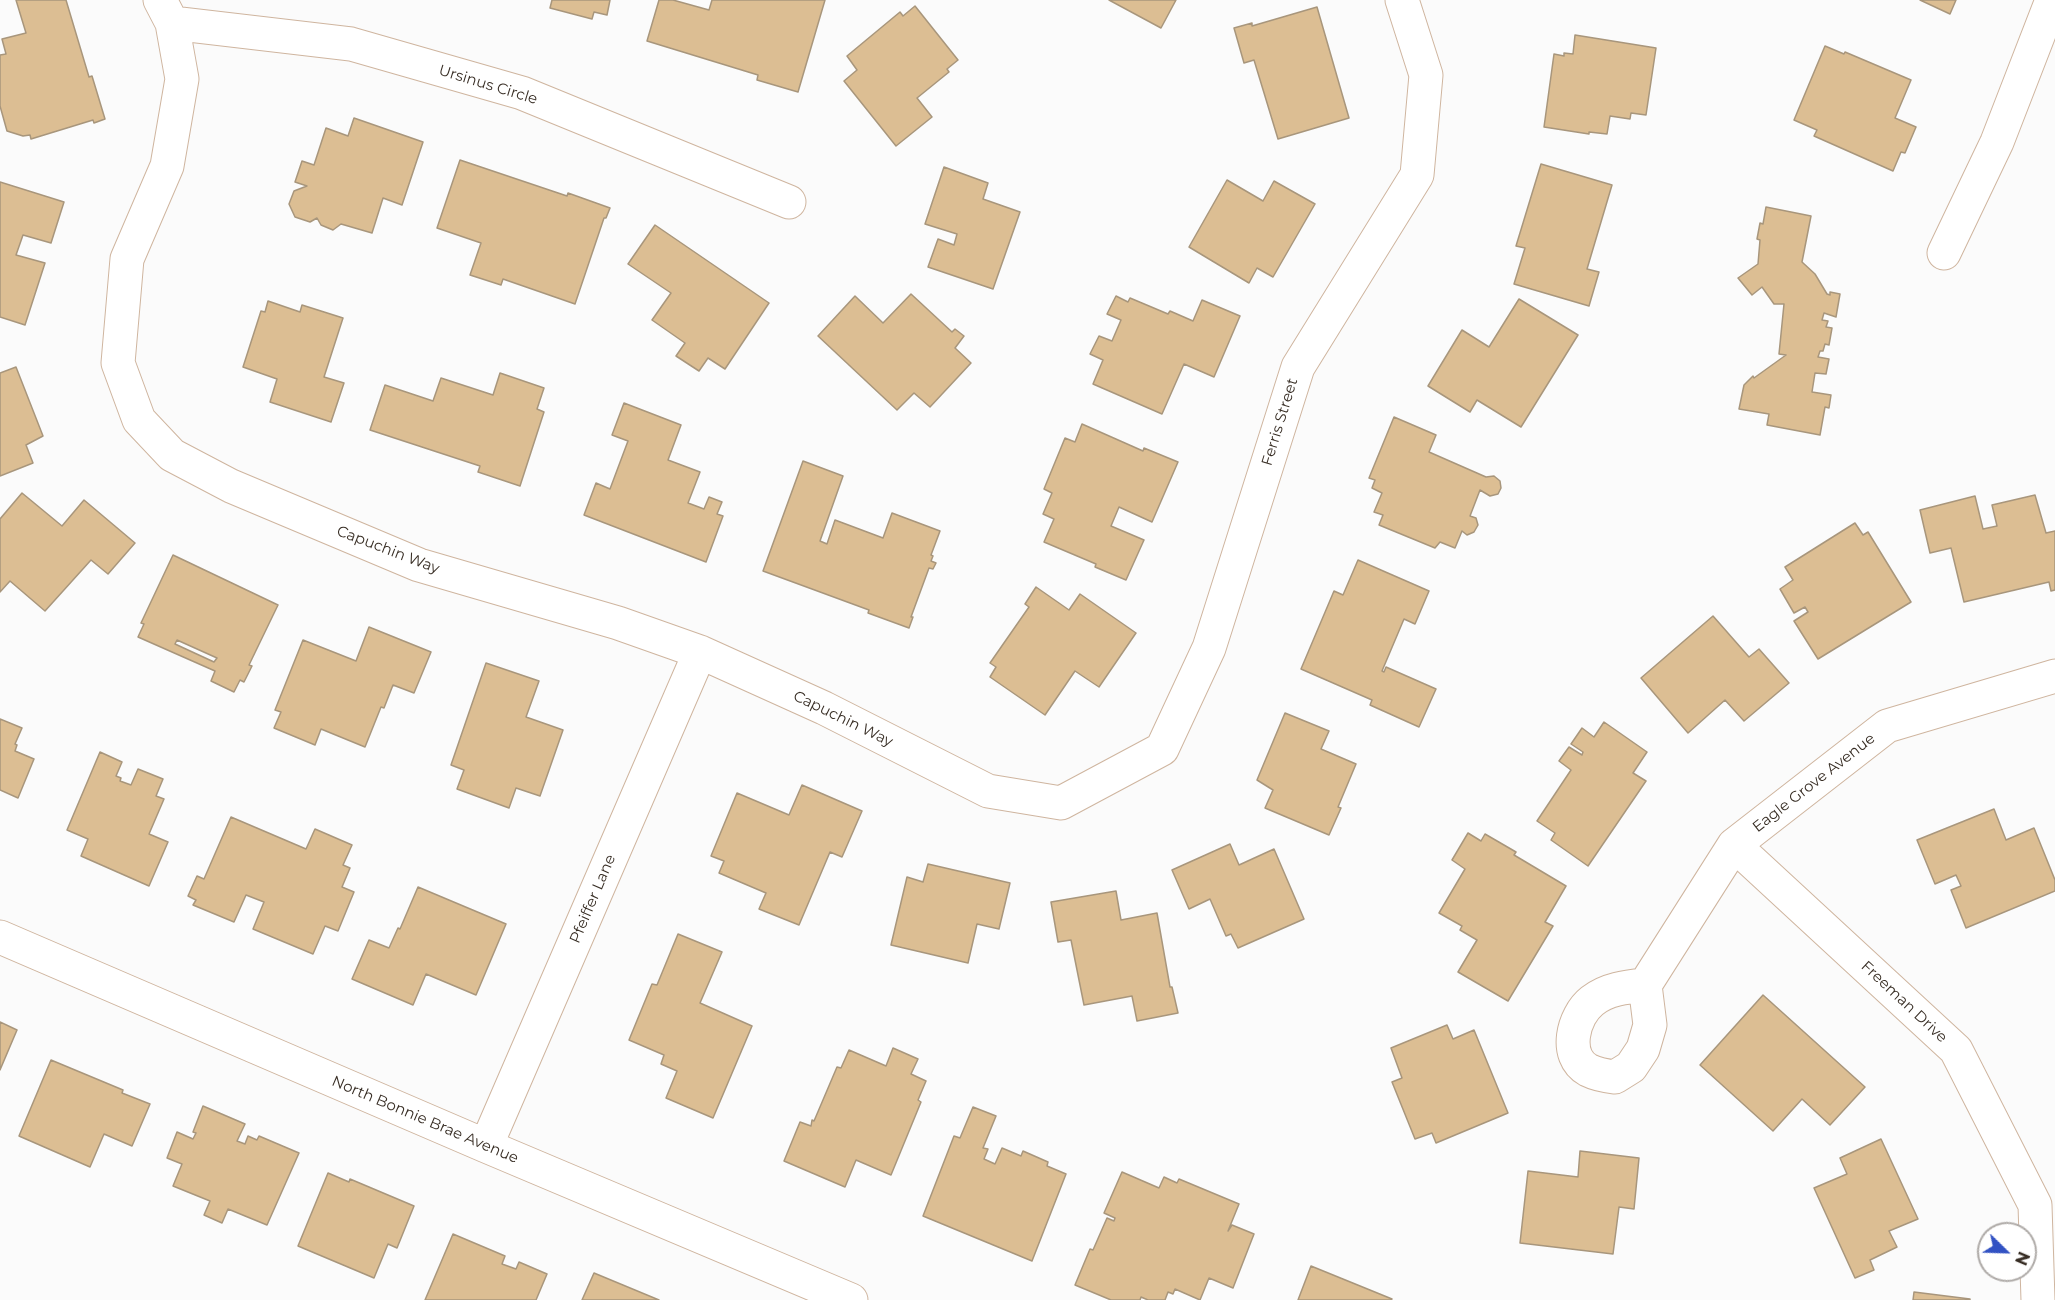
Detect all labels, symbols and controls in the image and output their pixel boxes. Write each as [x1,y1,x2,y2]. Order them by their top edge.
street label: Ursinus Circle [436,61,540,109]
street label: Ferris Street [1258,376,1302,468]
street label: Capuchin Way [334,522,442,578]
street label: Capuchin Way [790,687,896,751]
street label: Eagle Grove Avenue [1749,730,1879,836]
street label: Pfeiffer Lane [566,852,620,946]
street label: Freeman Drive [1857,957,1951,1047]
street label: North Bonnie Brae Avenue [329,1072,521,1168]
north arrow [1977,1222,2037,1282]
text: N [2011,1249,2033,1268]

